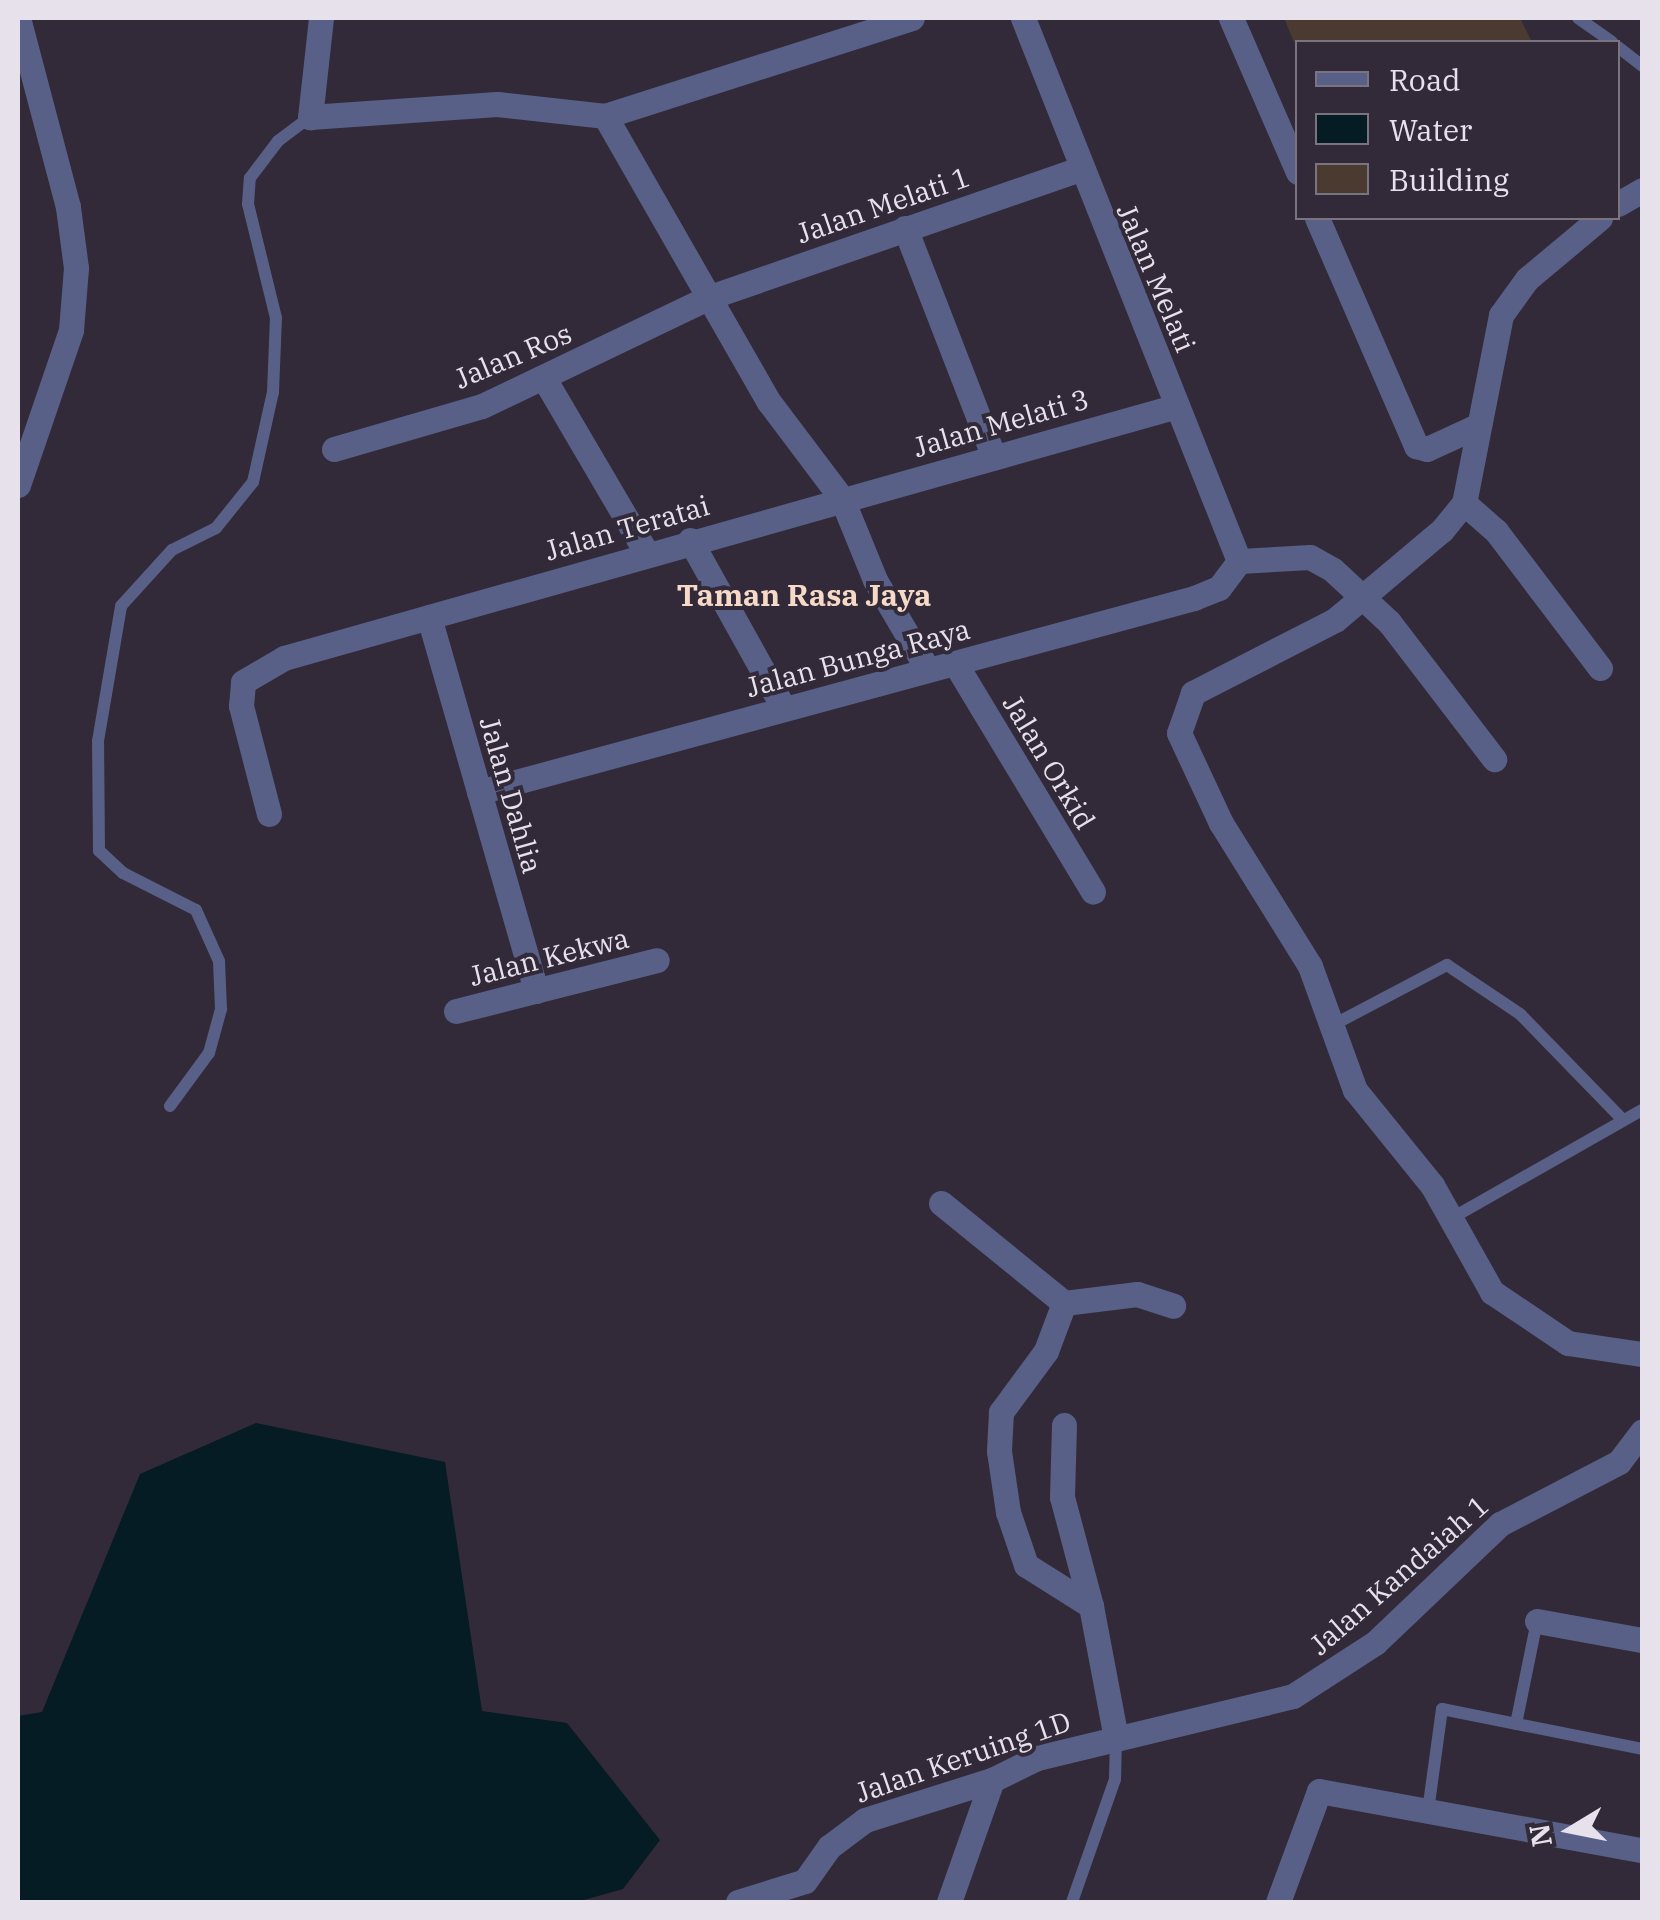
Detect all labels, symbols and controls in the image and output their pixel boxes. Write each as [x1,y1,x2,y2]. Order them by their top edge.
legend [1295,40,1620,220]
text: Road [1389,60,1461,99]
text: Water [1389,110,1472,149]
street label: Jalan Melati 1 [792,160,974,250]
text: Building [1389,160,1509,199]
street label: Jalan Melati [1110,199,1202,357]
street label: Jalan Ros [449,316,577,396]
street label: Jalan Melati 3 [909,382,1093,464]
street label: Jalan Teratai [541,489,713,567]
district label: Taman Rasa Jaya [677,577,931,613]
street label: Jalan Bunga Raya [742,612,974,704]
street label: Jalan Orkid [996,689,1102,835]
street label: Jalan Dahlia [473,713,549,877]
street label: Jalan Kekwa [466,921,632,993]
street label: Jalan Kandaiah 1 [1303,1488,1495,1662]
street label: Jalan Keruing 1D [851,1704,1075,1810]
north arrow [1520,1780,1620,1880]
text: N [1520,1821,1560,1849]

